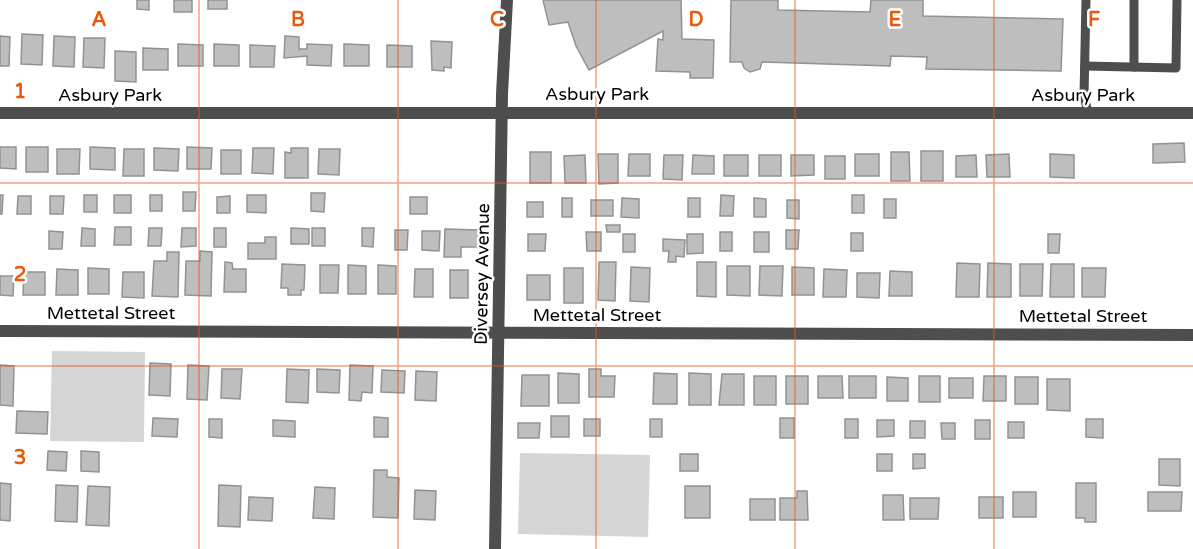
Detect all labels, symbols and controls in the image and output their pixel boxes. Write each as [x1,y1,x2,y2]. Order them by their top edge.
text: A [92,8,107,32]
text: B [291,8,305,32]
text: C [490,8,504,32]
text: D [688,8,704,32]
text: E [889,8,902,32]
text: F [1088,8,1100,32]
text: 1 [14,80,26,104]
street label: Asbury Park [545,83,649,105]
street label: Asbury Park [58,84,162,106]
street label: Asbury Park [1031,84,1135,106]
street label: Diversey Avenue [470,203,494,345]
text: 2 [14,263,26,287]
street label: Mettetal Street [47,302,175,324]
street label: Mettetal Street [533,304,661,326]
street label: Mettetal Street [1019,305,1147,327]
text: 3 [14,446,26,470]

